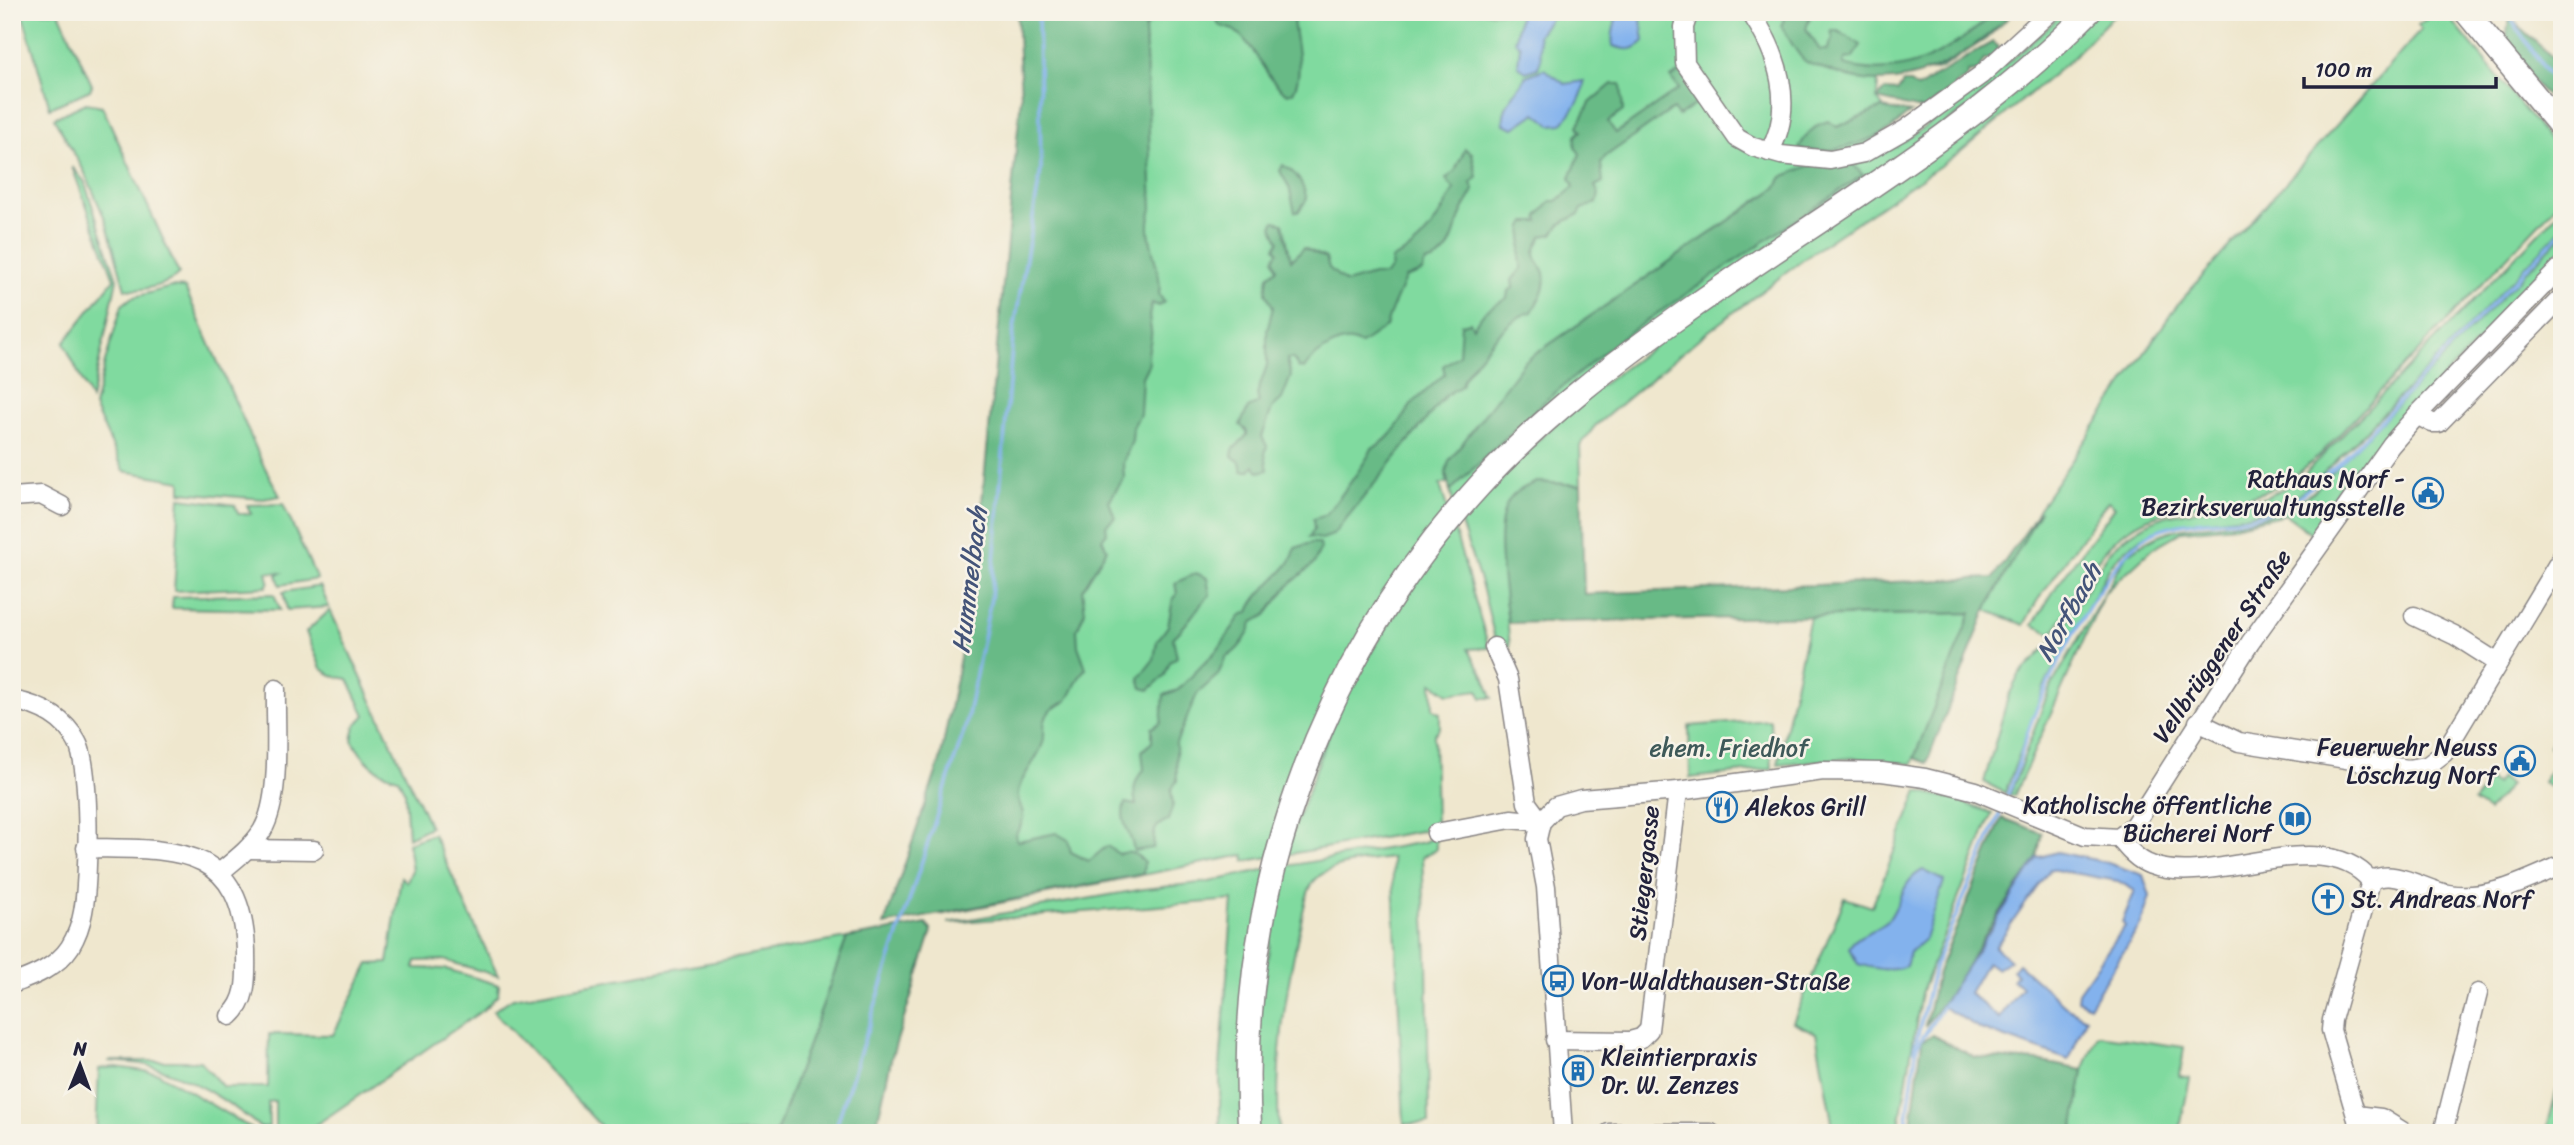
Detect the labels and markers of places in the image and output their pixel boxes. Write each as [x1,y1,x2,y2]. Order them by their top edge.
place label: Rathaus Norf - Bezirksverwaltungsstelle [2141,458,2405,528]
public building icon: Rathaus Norf - Bezirksverwaltungsstelle [2411,476,2445,510]
place label: Feuerwehr Neuss Löschzug Norf [2317,726,2500,796]
public building icon: Feuerwehr Neuss Löschzug Norf [2503,744,2537,778]
place label: Katholische öffentliche Bücherei Norf [2023,784,2275,854]
place label: Alekos Grill [1744,786,1867,828]
restaurant icon: Alekos Grill [1705,790,1739,824]
library icon: Katholische öffentliche Bücherei Norf [2278,802,2312,836]
place label: St. Andreas Norf [2351,878,2535,920]
church icon: St. Andreas Norf [2311,882,2345,916]
place label: Von-Waldthausen-Straße [1581,960,1850,1002]
bus stop icon: Von-Waldthausen-Straße [1541,964,1575,998]
place label: Kleintierpraxis Dr. W. Zenzes [1601,1036,1757,1106]
building icon: Kleintierpraxis Dr. W. Zenzes [1561,1054,1595,1088]

